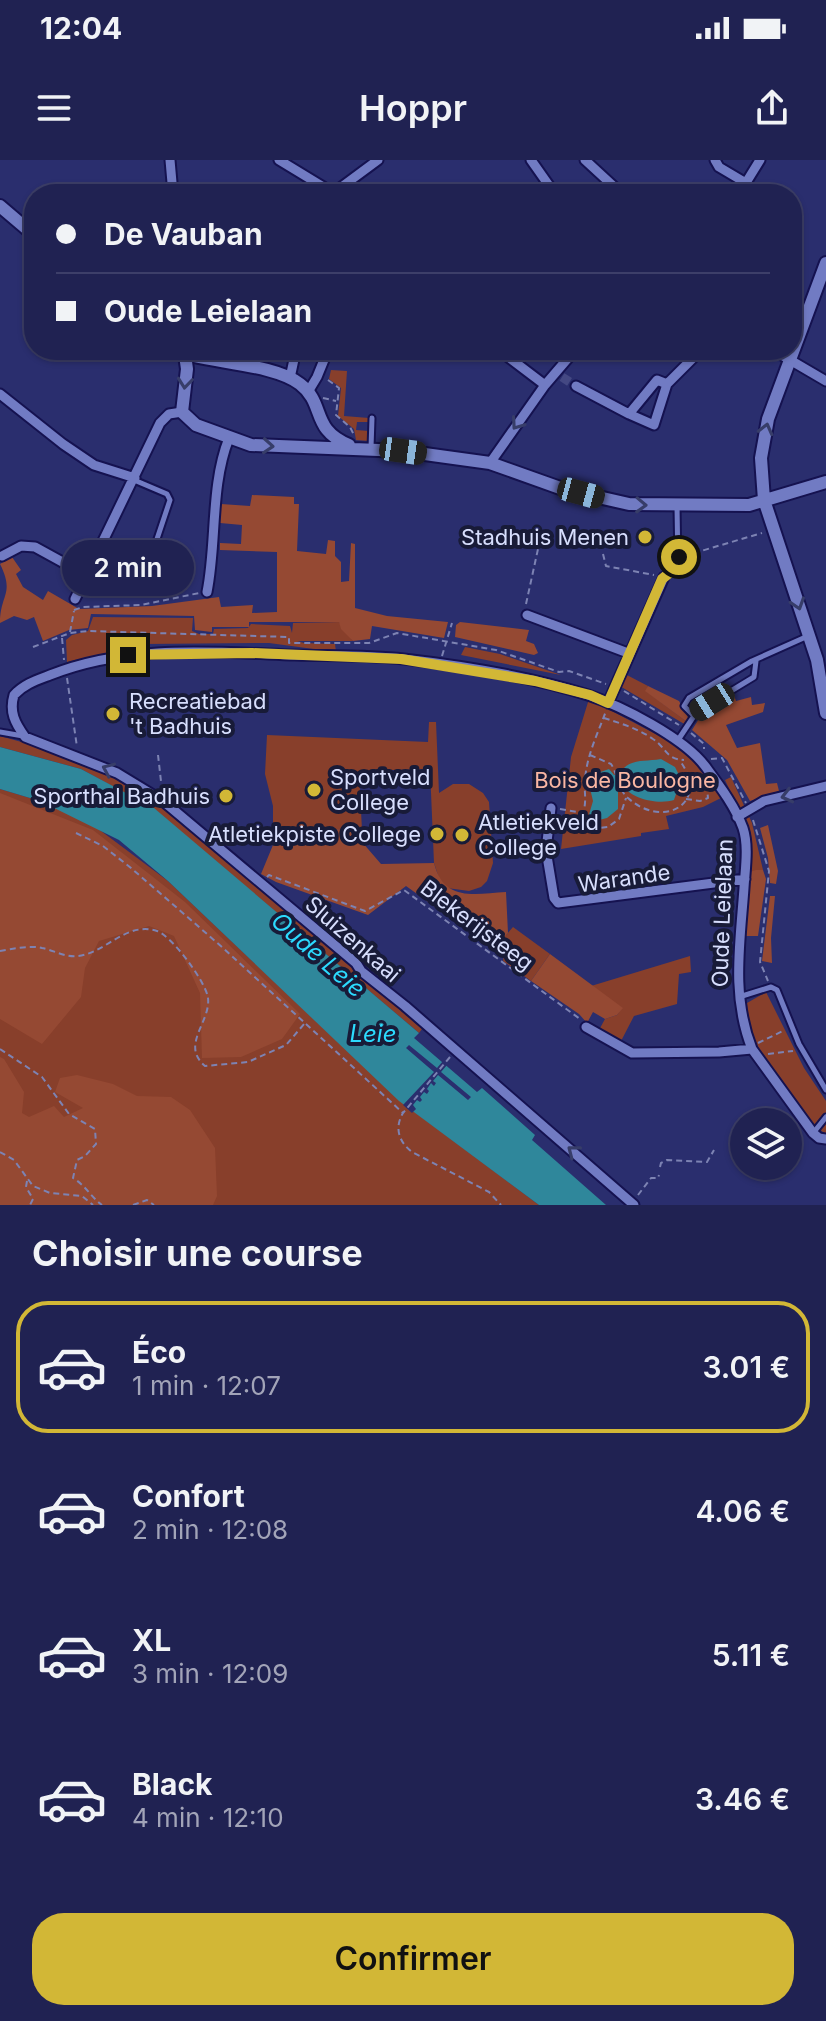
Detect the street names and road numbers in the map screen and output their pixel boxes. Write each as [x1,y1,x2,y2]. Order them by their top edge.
street label: Oude Leielaan [706,838,738,988]
street label: Warande [576,859,672,897]
street label: Blekerijsteeg [416,874,538,976]
street label: Sluizenkaai [300,891,406,987]

